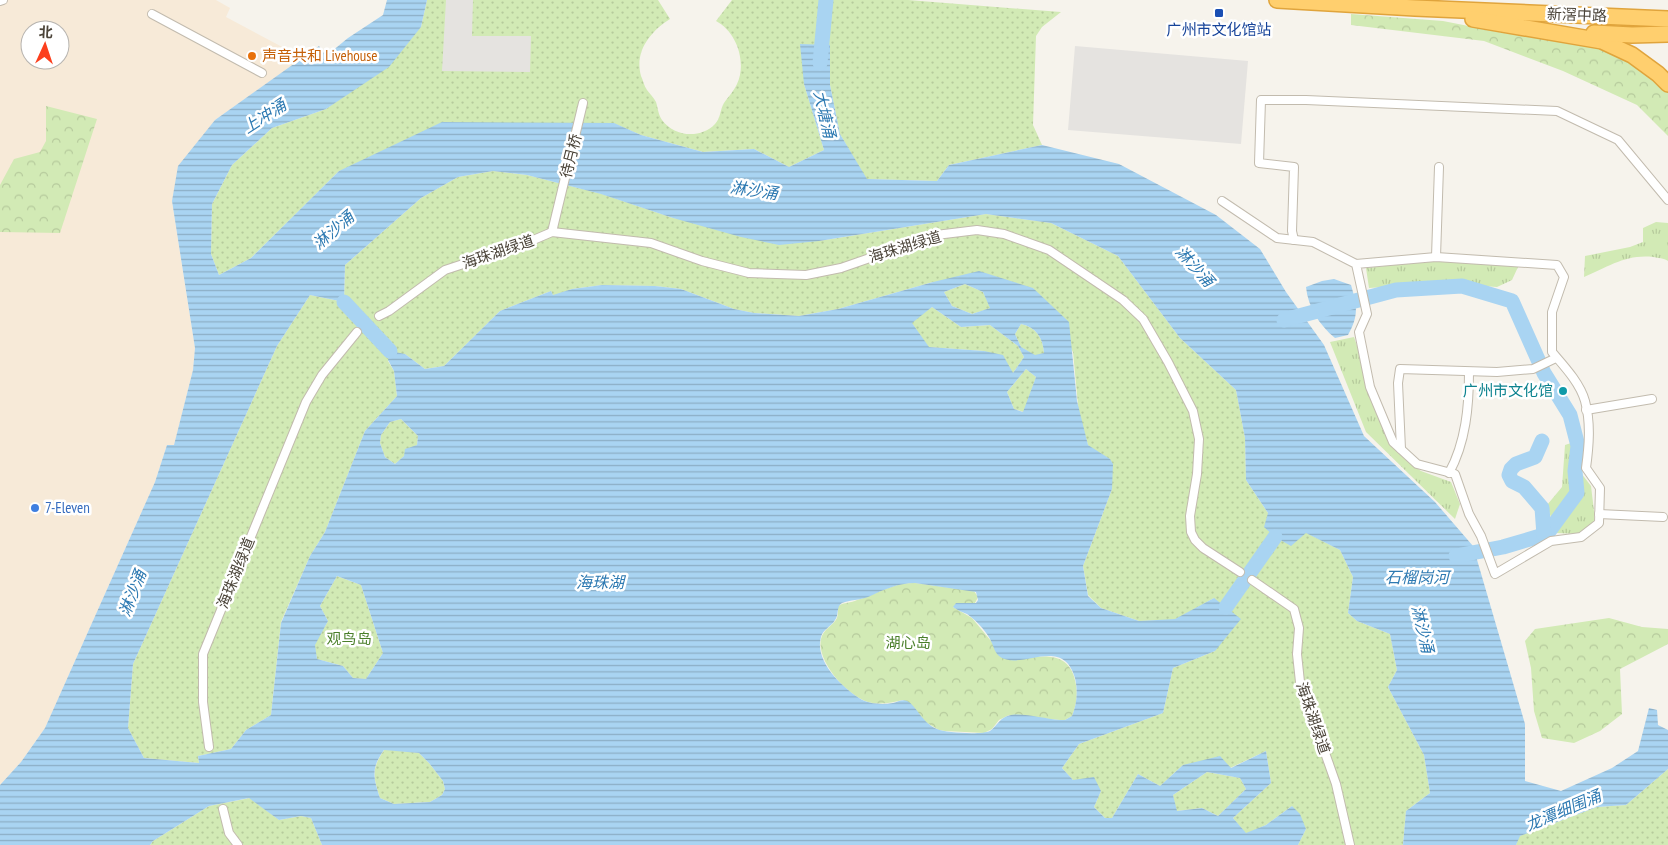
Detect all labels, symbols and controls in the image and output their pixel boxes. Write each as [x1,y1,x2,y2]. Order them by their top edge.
street label: 新滘中路 [1547,4,1607,25]
marker: 广州市文化馆站 [1213,7,1225,19]
north arrow [20,20,70,70]
place label: 广州市文化馆站 [1166,20,1272,39]
text: 北 [38,23,53,41]
place label: 声音共和 Livehouse [262,46,378,65]
marker: 声音共和 Livehouse [246,50,258,62]
water label: 大塘涌 [810,88,841,142]
water label: 上冲涌 [238,93,291,137]
street label: 待月桥 [556,132,585,180]
water label: 淋沙涌 [729,177,781,204]
water label: 淋沙涌 [308,205,359,253]
street label: 海珠湖绿道 [866,226,944,267]
street label: 海珠湖绿道 [459,230,536,273]
water label: 淋沙涌 [1172,241,1220,292]
place label: 广州市文化馆 [1463,381,1553,400]
marker: 广州市文化馆 [1557,385,1569,397]
place label: 7-Eleven [45,498,90,517]
marker: 7-Eleven [29,502,41,514]
street label: 海珠湖绿道 [213,534,258,611]
water label: 淋沙涌 [114,565,151,619]
water label: 石榴岗河 [1385,567,1452,587]
water label: 海珠湖 [576,572,627,592]
water label: 淋沙涌 [1408,603,1439,657]
park label: 观鸟岛 [326,629,372,648]
park label: 湖心岛 [885,633,931,652]
street label: 海珠湖绿道 [1292,679,1335,756]
water label: 龙潭细围涌 [1522,784,1606,835]

